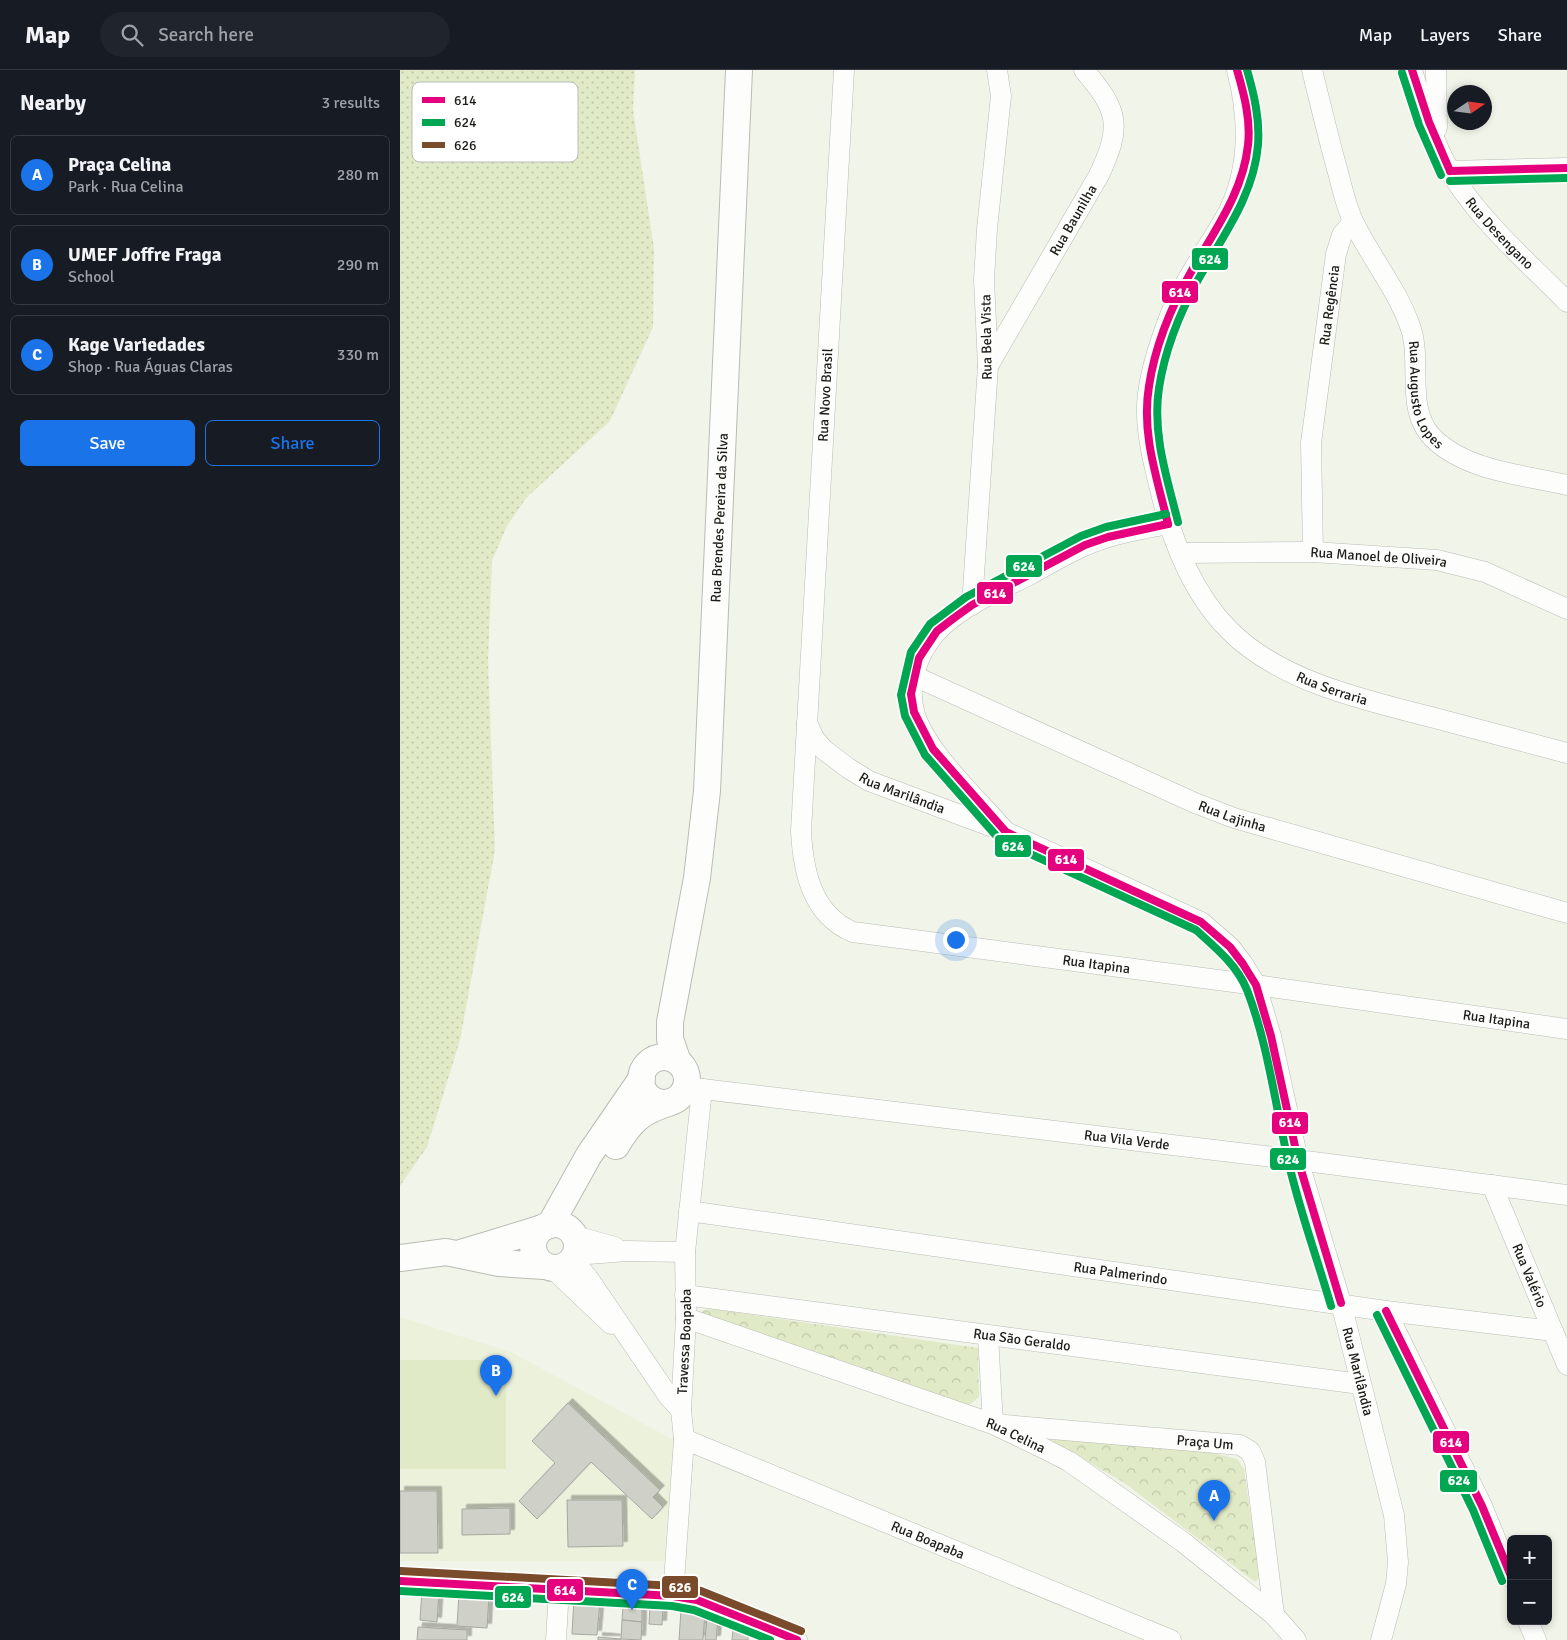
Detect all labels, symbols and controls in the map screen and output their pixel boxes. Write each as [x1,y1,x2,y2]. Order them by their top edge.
search box [100,12,450,57]
text: Map [25,20,70,50]
icon: search [118,21,146,49]
text: Search here [158,23,254,47]
text: Map [1359,24,1392,46]
text: Layers [1420,24,1470,46]
text: Share [1498,24,1542,46]
legend [412,82,578,162]
north arrow [1447,85,1492,130]
text: Nearby [20,90,86,116]
text: 614 [454,92,477,109]
text: 3 results [321,93,380,113]
text: 624 [454,114,477,131]
text: 626 [454,137,477,154]
text: Praça Celina [68,153,171,177]
text: A [32,165,42,185]
text: 280 m [337,165,379,185]
text: Park · Rua Celina [68,177,184,197]
street label: Rua Baunilha [1046,181,1101,259]
street label: Rua Desengano [1462,194,1537,273]
text: UMEF Joffre Fraga [68,243,221,267]
line badge: 624 [1191,247,1229,271]
text: 624 [1199,251,1222,268]
text: B [32,255,42,275]
text: 290 m [337,255,379,275]
street label: Rua Regência [1316,264,1343,347]
text: School [68,267,114,287]
line badge: 614 [1161,280,1199,304]
text: 614 [1169,284,1192,301]
street label: Rua Bela Vista [977,294,996,380]
text: Kage Variedades [68,333,205,357]
street label: Rua Augusto Lopes [1405,340,1447,453]
text: C [32,345,42,365]
text: 330 m [337,345,379,365]
street label: Rua Novo Brasil [815,348,836,442]
text: Shop · Rua Águas Claras [68,357,233,377]
button: Save [20,420,195,466]
button: Share [205,420,380,466]
street label: Rua Brendes Pereira da Silva [707,433,732,603]
street label: Rua Manoel de Oliveira [1310,544,1449,571]
line badge: 624 [1005,554,1043,578]
text: 624 [1013,558,1036,575]
line badge: 614 [976,581,1014,605]
text: 614 [984,585,1007,602]
street label: Rua Serraria [1294,668,1370,709]
street label: Rua Marilândia [856,769,947,818]
street label: Rua Lajinha [1196,797,1268,836]
line badge: 624 [994,834,1032,858]
text: 624 [1002,838,1025,855]
line badge: 614 [1047,848,1085,872]
text: 614 [1055,851,1078,868]
your location [943,927,969,953]
street label: Rua Itapina [1061,952,1131,977]
street label: Rua Itapina [1462,1006,1531,1033]
line badge: 614 [1271,1111,1309,1135]
text: 614 [1279,1114,1302,1131]
street label: Rua Vila Verde [1083,1127,1171,1154]
line badge: 624 [1269,1147,1307,1171]
text: 624 [1277,1151,1300,1168]
street label: Rua Valério [1508,1241,1550,1310]
street label: Rua Palmerindo [1072,1258,1169,1289]
street label: Travessa Boapaba [674,1289,695,1395]
street label: Rua São Geraldo [972,1325,1072,1355]
street label: Rua Marilândia [1338,1325,1377,1418]
pin: B [480,1355,512,1396]
street label: Rua Celina [984,1414,1048,1457]
line badge: 614 [1432,1430,1470,1454]
street label: Praça Um [1176,1432,1234,1453]
text: 614 [1440,1434,1463,1451]
line badge: 624 [1439,1469,1478,1493]
text: 624 [1448,1472,1471,1489]
pin: A [1198,1480,1230,1521]
street label: Rua Boapaba [889,1517,967,1563]
map controls [1507,1535,1552,1625]
button: + [1507,1535,1552,1580]
pin: C [616,1569,648,1610]
line badge: 626 [661,1575,699,1599]
line badge: 614 [546,1578,584,1602]
text: 626 [669,1579,692,1596]
button: − [1507,1580,1552,1625]
text: 614 [554,1582,577,1599]
line badge: 624 [494,1585,532,1609]
text: 624 [502,1589,525,1606]

